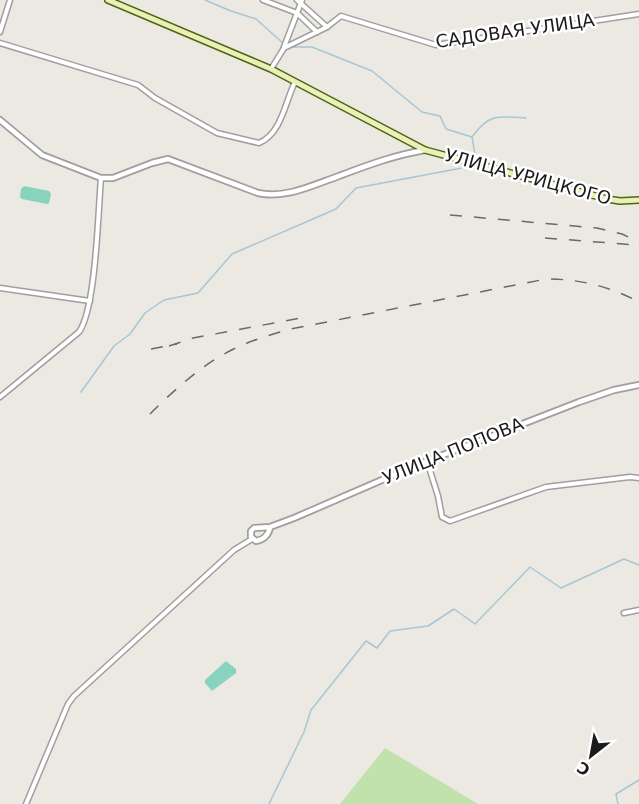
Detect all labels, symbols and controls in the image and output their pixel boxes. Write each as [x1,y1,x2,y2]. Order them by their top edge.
street label: САДОВАЯ УЛИЦА [434,9,596,52]
street label: УЛИЦА УРИЦКОГО [443,144,614,209]
street label: УЛИЦА ПОПОВА [379,412,527,488]
north arrow [561,726,621,786]
text: С [574,757,593,780]

